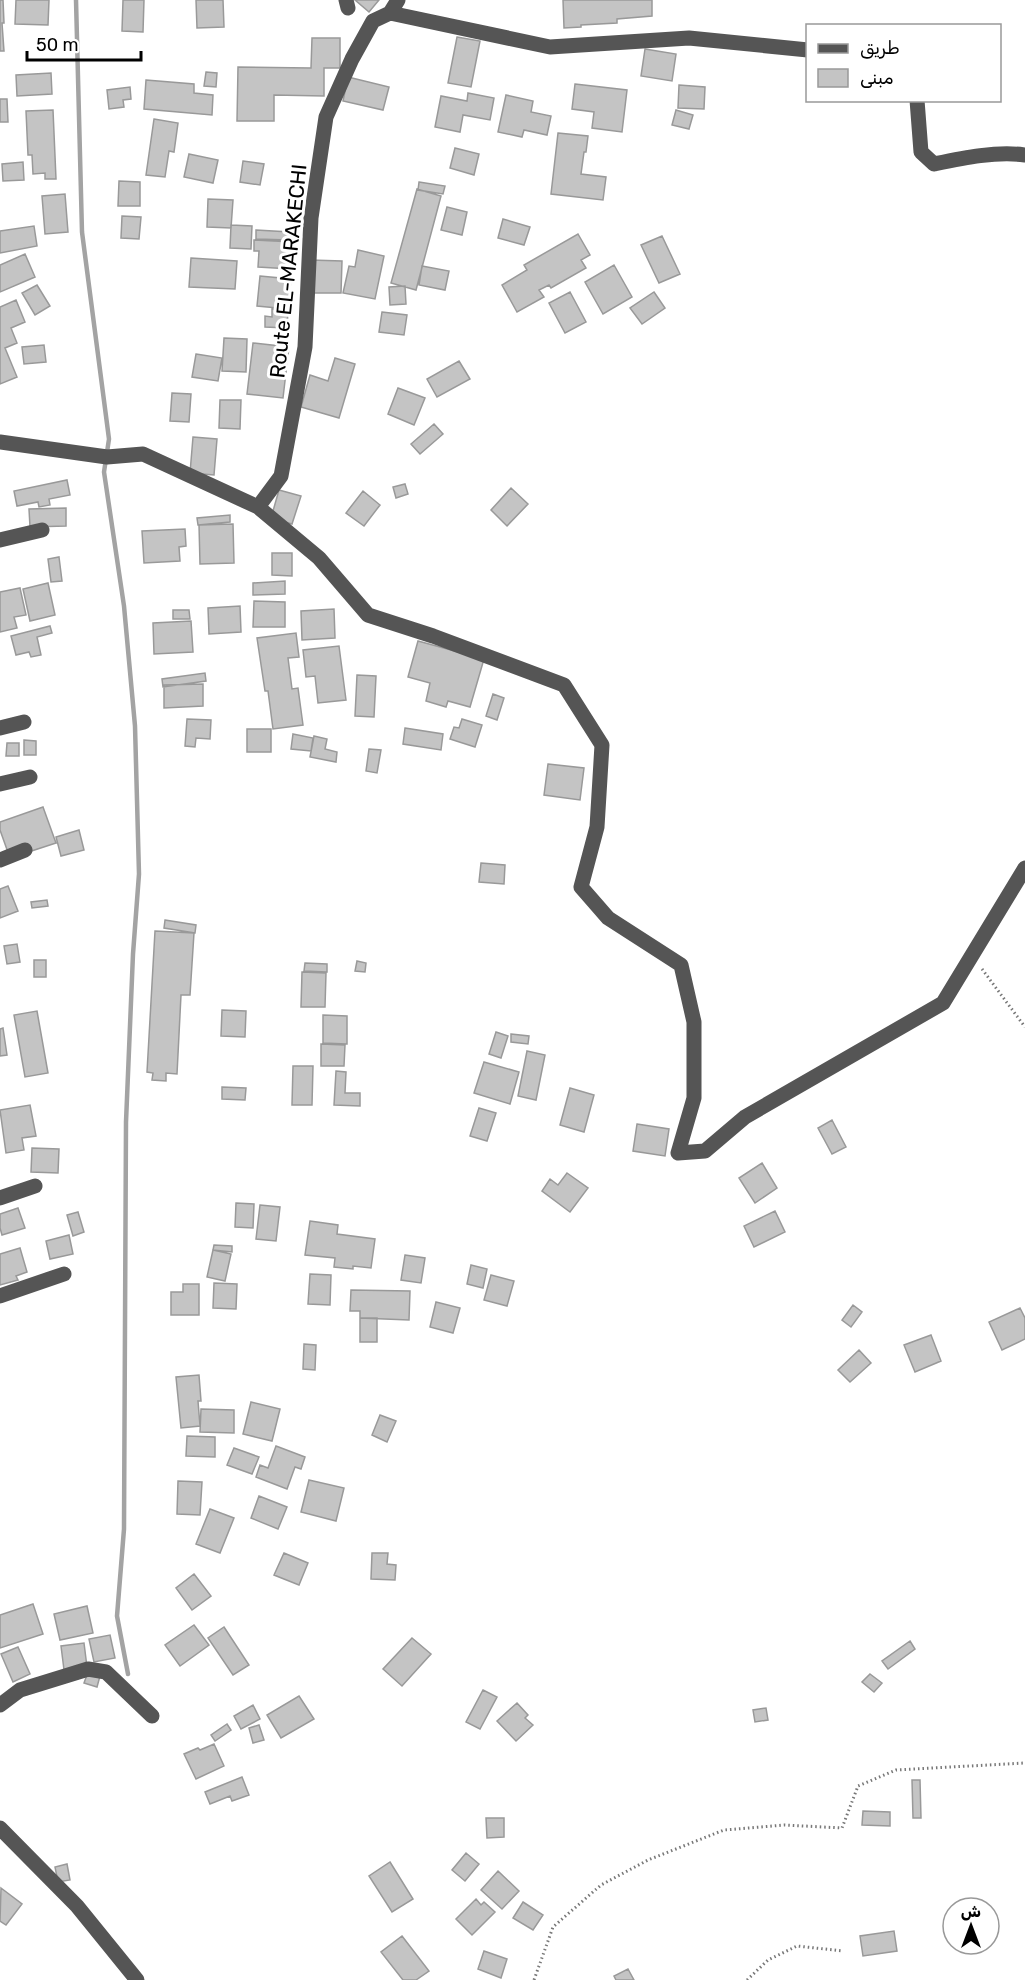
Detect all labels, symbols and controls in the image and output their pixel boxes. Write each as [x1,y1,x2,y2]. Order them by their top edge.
scale bar [27,24,141,62]
legend [806,24,1001,102]
text: 50 m [36,34,79,56]
text: طريق [860,37,900,59]
text: مبنى [860,67,894,89]
street label: Route EL-MARAKECHI [264,163,312,379]
north arrow [941,1896,1001,1956]
text: ش [961,1902,981,1921]

